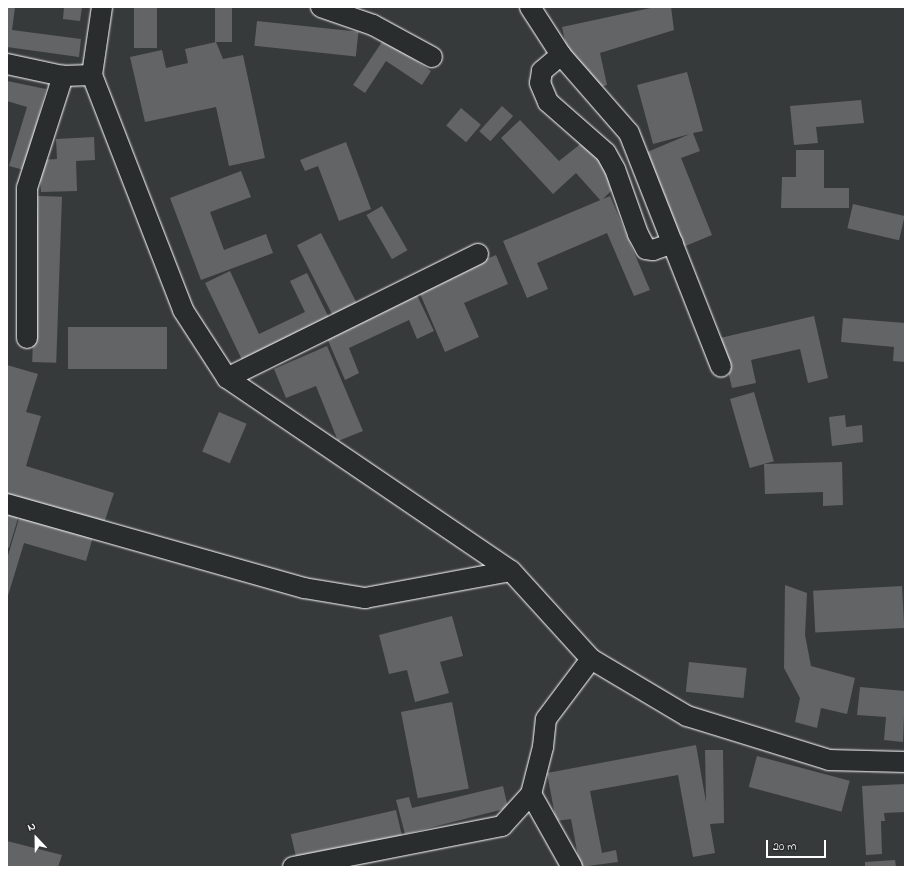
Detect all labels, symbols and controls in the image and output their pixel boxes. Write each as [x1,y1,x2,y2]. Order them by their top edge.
north arrow [16,818,56,858]
text: N [25,818,38,836]
scale bar [768,832,828,858]
text: 20 m [773,838,796,856]

